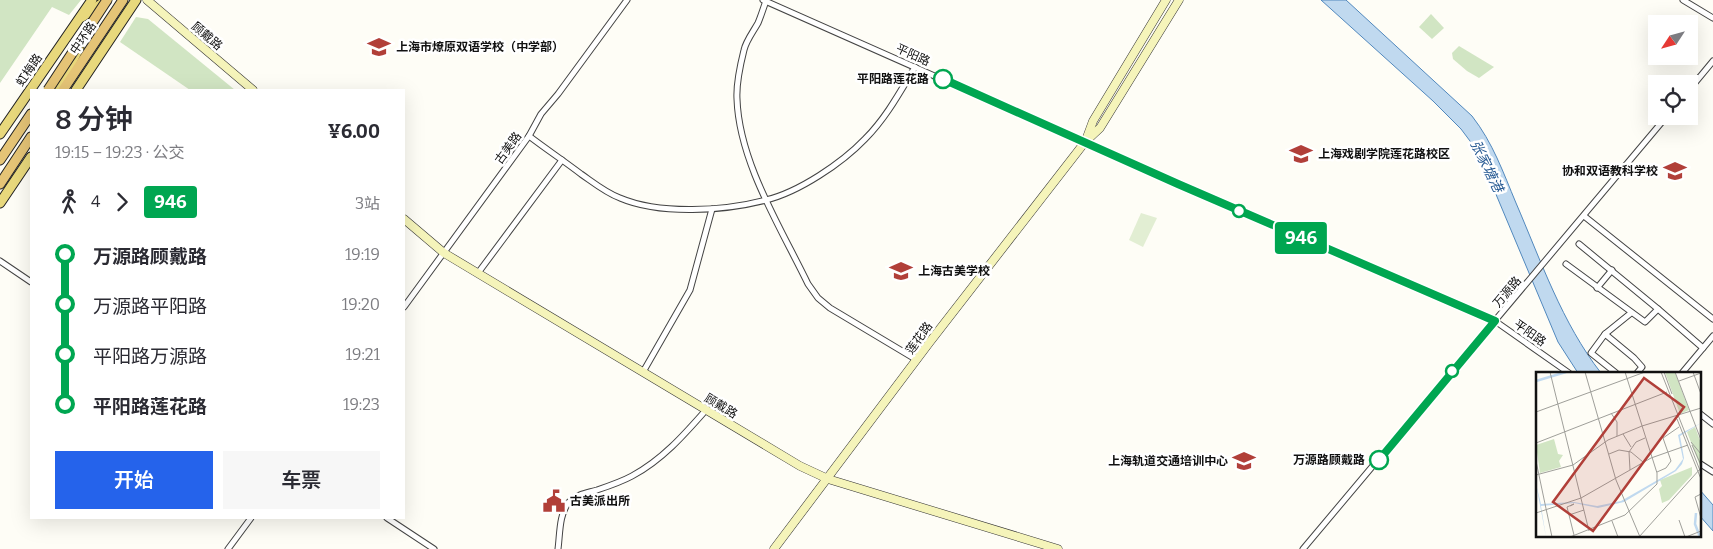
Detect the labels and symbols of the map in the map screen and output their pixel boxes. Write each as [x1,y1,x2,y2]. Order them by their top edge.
north arrow [1648,15,1698,65]
street label: 中环路 [67,19,99,57]
street label: 顾戴路 [189,19,225,53]
school or university icon: 上海市燎原双语学校（中学部） [366,34,392,60]
place label: 上海市燎原双语学校（中学部） [396,40,564,54]
street label: 平阳路 [894,41,932,69]
street label: 虹梅路 [13,51,45,89]
marker: 平阳路莲花路 [933,69,953,89]
place label: 平阳路莲花路 [857,72,929,86]
street label: 古美路 [492,129,524,167]
water label: 张家塘港 [1467,137,1507,197]
school or university icon: 上海戏剧学院莲花路校区 [1288,141,1314,167]
place label: 上海戏剧学院莲花路校区 [1318,147,1450,161]
school or university icon: 协和双语教科学校 [1662,158,1688,184]
place label: 协和双语教科学校 [1562,164,1658,178]
unlabelled marker [1232,204,1246,218]
line badge: 946 [1272,222,1330,254]
school or university icon: 上海古美学校 [888,258,914,284]
place label: 上海古美学校 [918,264,990,278]
street label: 万源路 [1490,274,1524,310]
street label: 平阳路 [1511,317,1549,349]
street label: 莲花路 [903,319,935,357]
unlabelled marker [1445,364,1459,378]
inset map [1536,372,1700,536]
street label: 顾戴路 [702,391,740,421]
school or university icon: 上海轨道交通培训中心 [1231,448,1257,474]
marker: 万源路顾戴路 [1369,450,1389,470]
place label: 万源路顾戴路 [1293,453,1365,467]
place label: 上海轨道交通培训中心 [1108,454,1228,468]
public building icon: 古美派出所 [541,488,567,514]
place label: 古美派出所 [570,494,630,508]

